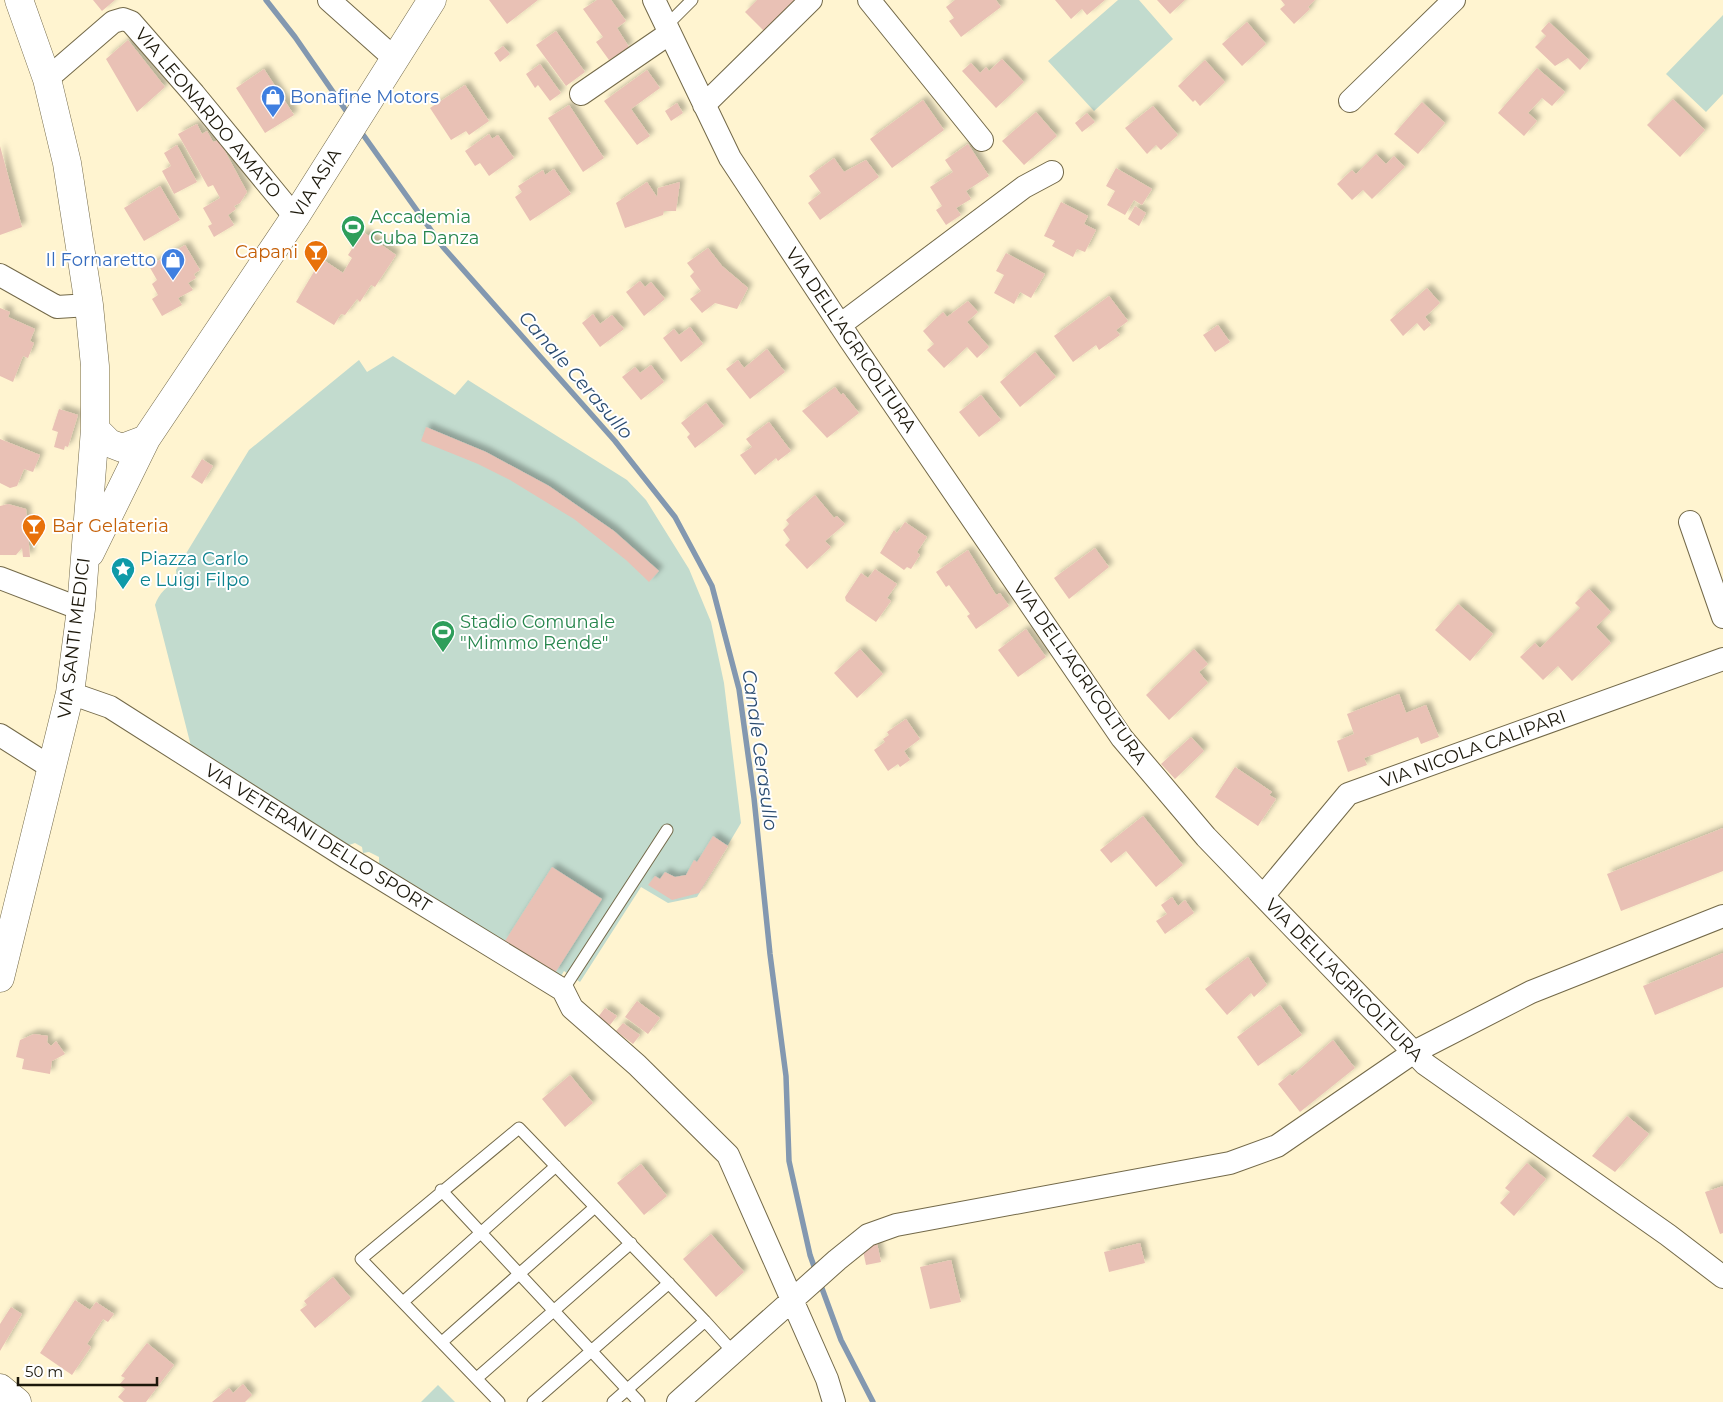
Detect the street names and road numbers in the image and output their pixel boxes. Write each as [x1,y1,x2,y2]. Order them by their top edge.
street label: VIA LEONARDO AMATO [130,23,286,203]
street label: VIA ASIA [286,144,346,222]
street label: VIA DELL'AGRICOLTURA [781,243,921,437]
street label: VIA SANTI MEDICI [53,556,95,720]
street label: VIA DELL'AGRICOLTURA [1008,577,1152,769]
street label: VIA NICOLA CALIPARI [1377,705,1569,793]
street label: VIA VETERANI DELLO SPORT [201,759,436,917]
street label: VIA DELL'AGRICOLTURA [1260,894,1428,1066]

